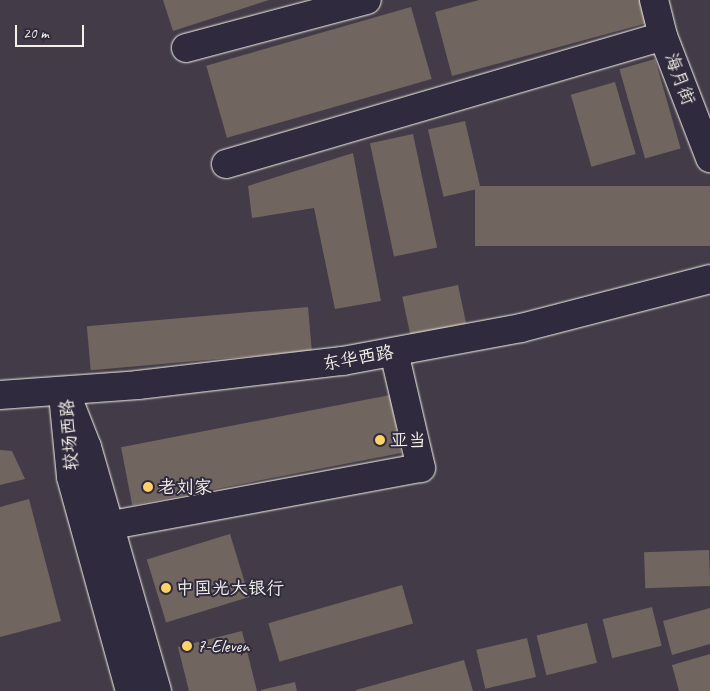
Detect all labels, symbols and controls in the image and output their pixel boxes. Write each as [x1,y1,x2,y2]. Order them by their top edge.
scale bar [18,15,86,47]
text: 20 m [23,24,49,43]
street label: 海月街 [660,50,700,108]
street label: 东华西路 [321,341,395,375]
street label: 较场西路 [56,398,82,472]
place label: 亚当 [390,429,426,451]
marker: 亚当 [374,434,386,446]
place label: 老刘家 [158,476,212,498]
marker: 老刘家 [142,481,154,493]
place label: 中国光大银行 [176,577,284,599]
marker: 中国光大银行 [160,582,172,594]
place label: 7-Eleven [197,635,249,657]
marker: 7-Eleven [181,640,193,652]

